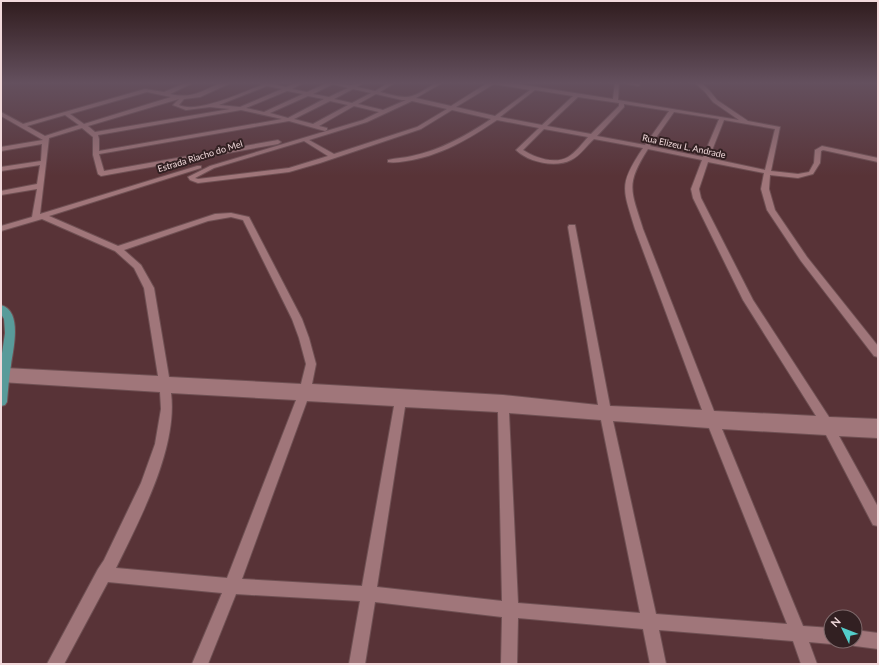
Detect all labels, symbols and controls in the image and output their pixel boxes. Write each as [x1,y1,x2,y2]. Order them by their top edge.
street label: Rua Elizeu L. Andrade [641,132,727,160]
street label: Estrada Riacho do Mel [156,138,244,174]
north arrow [823,609,863,649]
text: N [828,614,843,629]

